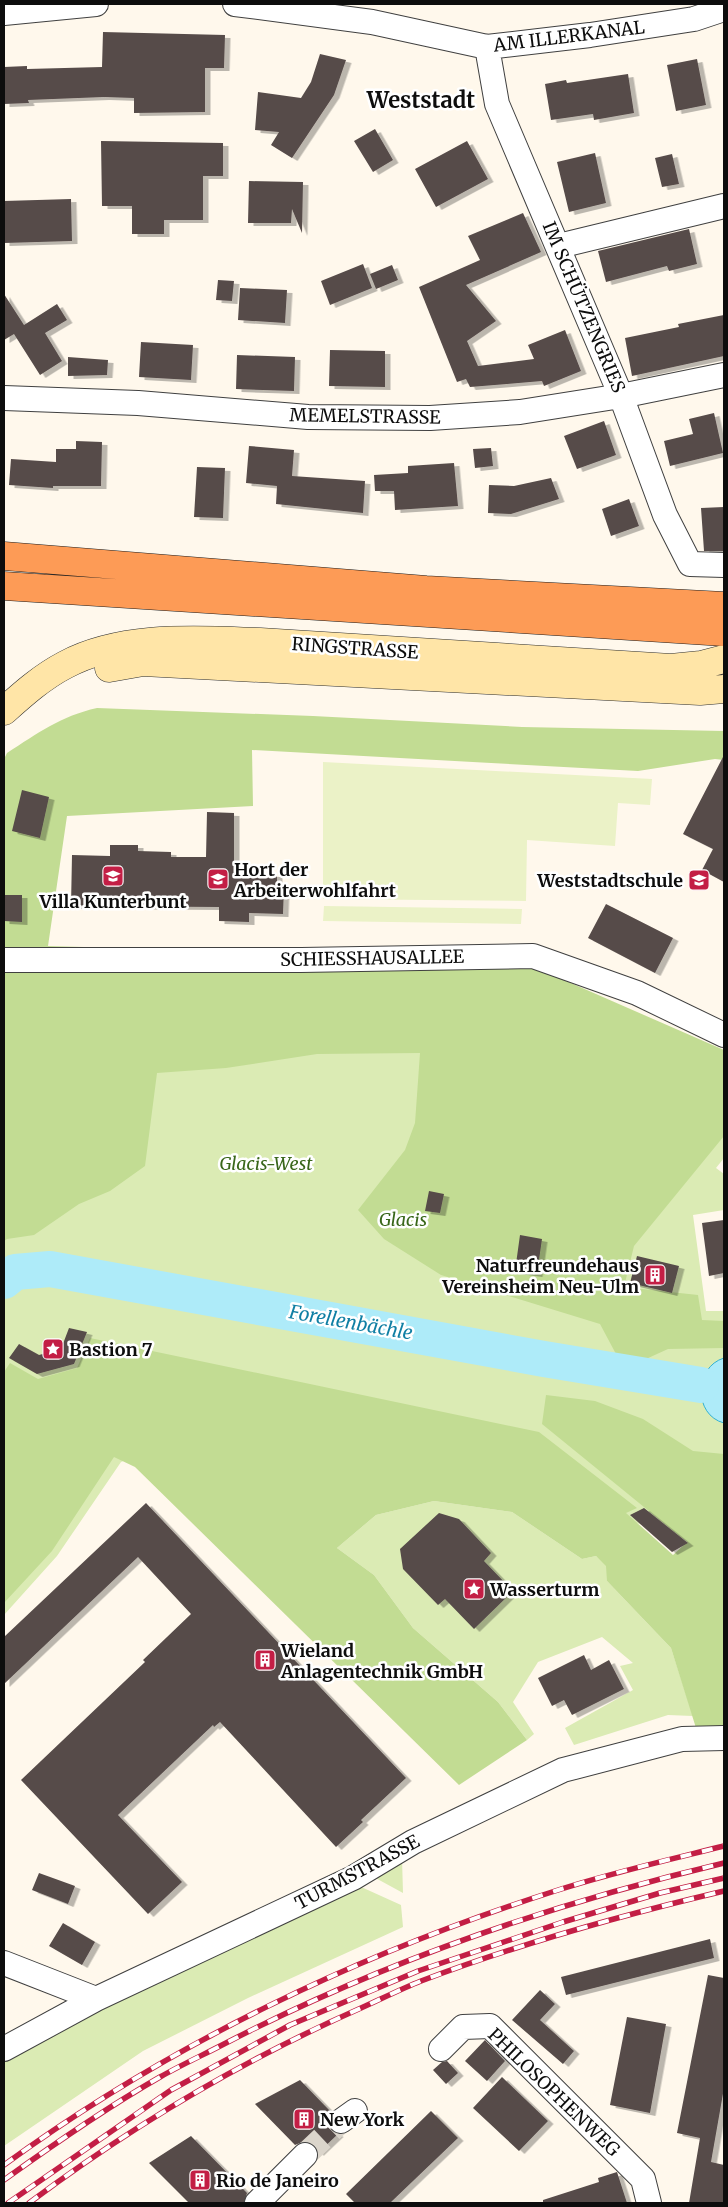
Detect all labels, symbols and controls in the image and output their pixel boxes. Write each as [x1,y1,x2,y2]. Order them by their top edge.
street label: AM ILLERKANAL [491,15,646,57]
district label: Weststadt [366,86,475,114]
street label: IM SCHÜTZENGRIES [538,218,631,396]
street label: MEMELSTRASSE [289,403,441,429]
street label: RINGSTRASSE [291,632,420,664]
place label: Hort der Arbeiterwohlfahrt [233,858,397,902]
school or university icon: Villa Kunterbunt [101,864,125,888]
school or university icon: Hort der Arbeiterwohlfahrt [206,867,230,891]
school or university icon: Weststadtschule [687,868,711,892]
place label: Weststadtschule [536,869,683,892]
place label: Villa Kunterbunt [38,890,187,913]
street label: SCHIESSHAUSALLEE [280,945,465,971]
park label: Glacis-West [219,1152,313,1175]
park label: Glacis [379,1208,427,1231]
place label: Naturfreundehaus Vereinsheim Neu-Ulm [441,1254,639,1298]
building icon: Naturfreundehaus Vereinsheim Neu-Ulm [643,1263,667,1287]
water label: Forellenbächle [286,1299,415,1345]
place icon: Bastion 7 [41,1337,65,1361]
place label: Bastion 7 [69,1338,153,1361]
place icon: Wasserturm [462,1577,486,1601]
place label: Wasserturm [489,1578,599,1601]
place label: Wieland Anlagentechnik GmbH [280,1639,483,1683]
building icon: Wieland Anlagentechnik GmbH [253,1648,277,1672]
street label: TURMSTRASSE [291,1829,424,1915]
street label: PHILOSOPHENWEG [483,2023,625,2161]
building icon: New York [292,2107,316,2131]
place label: New York [320,2108,405,2131]
building icon: Rio de Janeiro [188,2168,212,2192]
place label: Rio de Janeiro [216,2169,339,2192]

